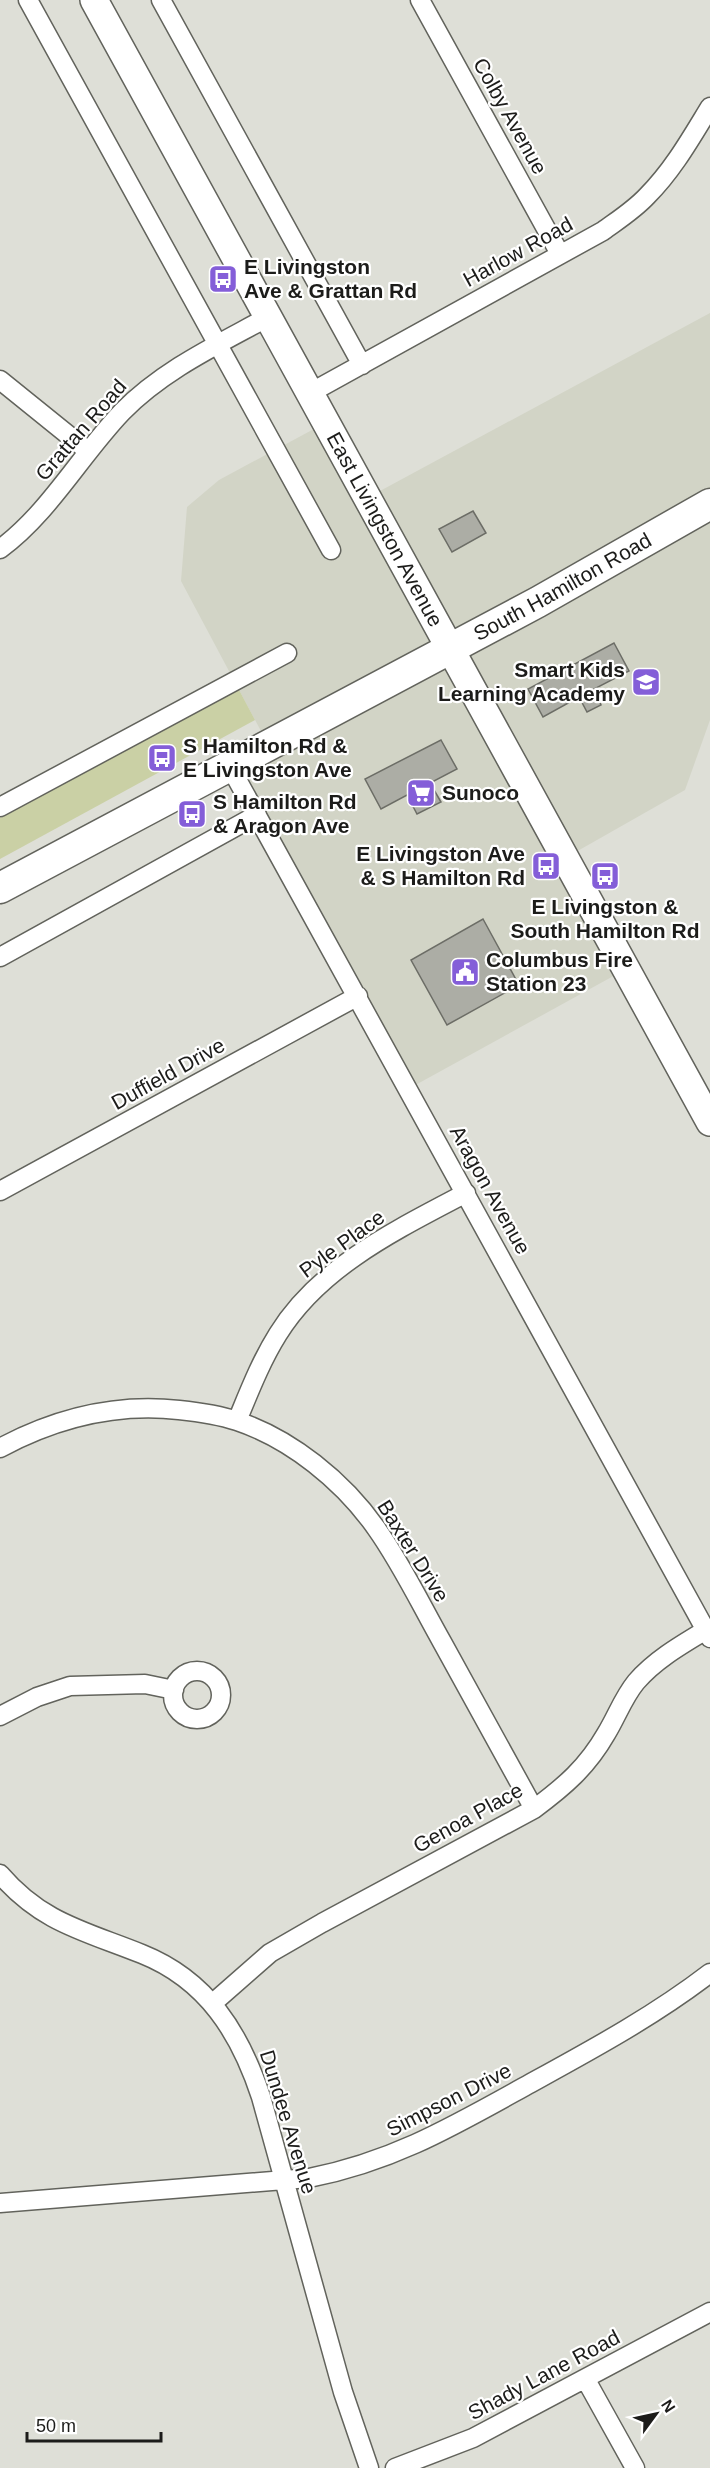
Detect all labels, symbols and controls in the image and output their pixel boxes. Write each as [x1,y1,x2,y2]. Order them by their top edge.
street label: Colby Avenue [469,54,552,178]
street label: Harlow Road [459,212,576,291]
place label: E Livingston Ave & Grattan Rd [244,255,417,302]
bus stop icon: E Livingston Ave & Grattan Rd [207,263,239,295]
street label: Grattan Road [31,375,131,485]
street label: East Livingston Avenue [323,428,448,630]
street label: South Hamilton Road [470,528,655,645]
place label: Smart Kids Learning Academy [438,658,625,705]
school or university icon: Smart Kids Learning Academy [630,666,662,698]
place label: S Hamilton Rd & E Livingston Ave [183,734,352,781]
bus stop icon: S Hamilton Rd & E Livingston Ave [146,742,178,774]
supermarket icon: Sunoco [405,777,437,809]
place label: Sunoco [442,781,519,804]
place label: S Hamilton Rd & Aragon Ave [213,790,357,837]
bus stop icon: S Hamilton Rd & Aragon Ave [176,798,208,830]
place label: E Livingston Ave & S Hamilton Rd [356,842,525,889]
bus stop icon: E Livingston Ave & S Hamilton Rd [530,850,562,882]
bus stop icon: E Livingston & South Hamilton Rd [589,860,621,892]
place label: E Livingston & South Hamilton Rd [511,895,699,942]
place label: Columbus Fire Station 23 [486,948,633,995]
public building icon: Columbus Fire Station 23 [449,956,481,988]
street label: Duffield Drive [107,1033,228,1114]
street label: Aragon Avenue [446,1122,535,1258]
street label: Pyle Place [295,1205,389,1282]
street label: Baxter Drive [373,1496,454,1606]
street label: Genoa Place [409,1778,526,1857]
street label: Dundee Avenue [256,2047,321,2197]
street label: Simpson Drive [383,2058,515,2141]
street label: Shady Lane Road [464,2325,623,2424]
north arrow [626,2384,686,2444]
text: N [658,2397,678,2416]
scale bar [27,2405,160,2443]
text: 50 m [36,2416,76,2436]

